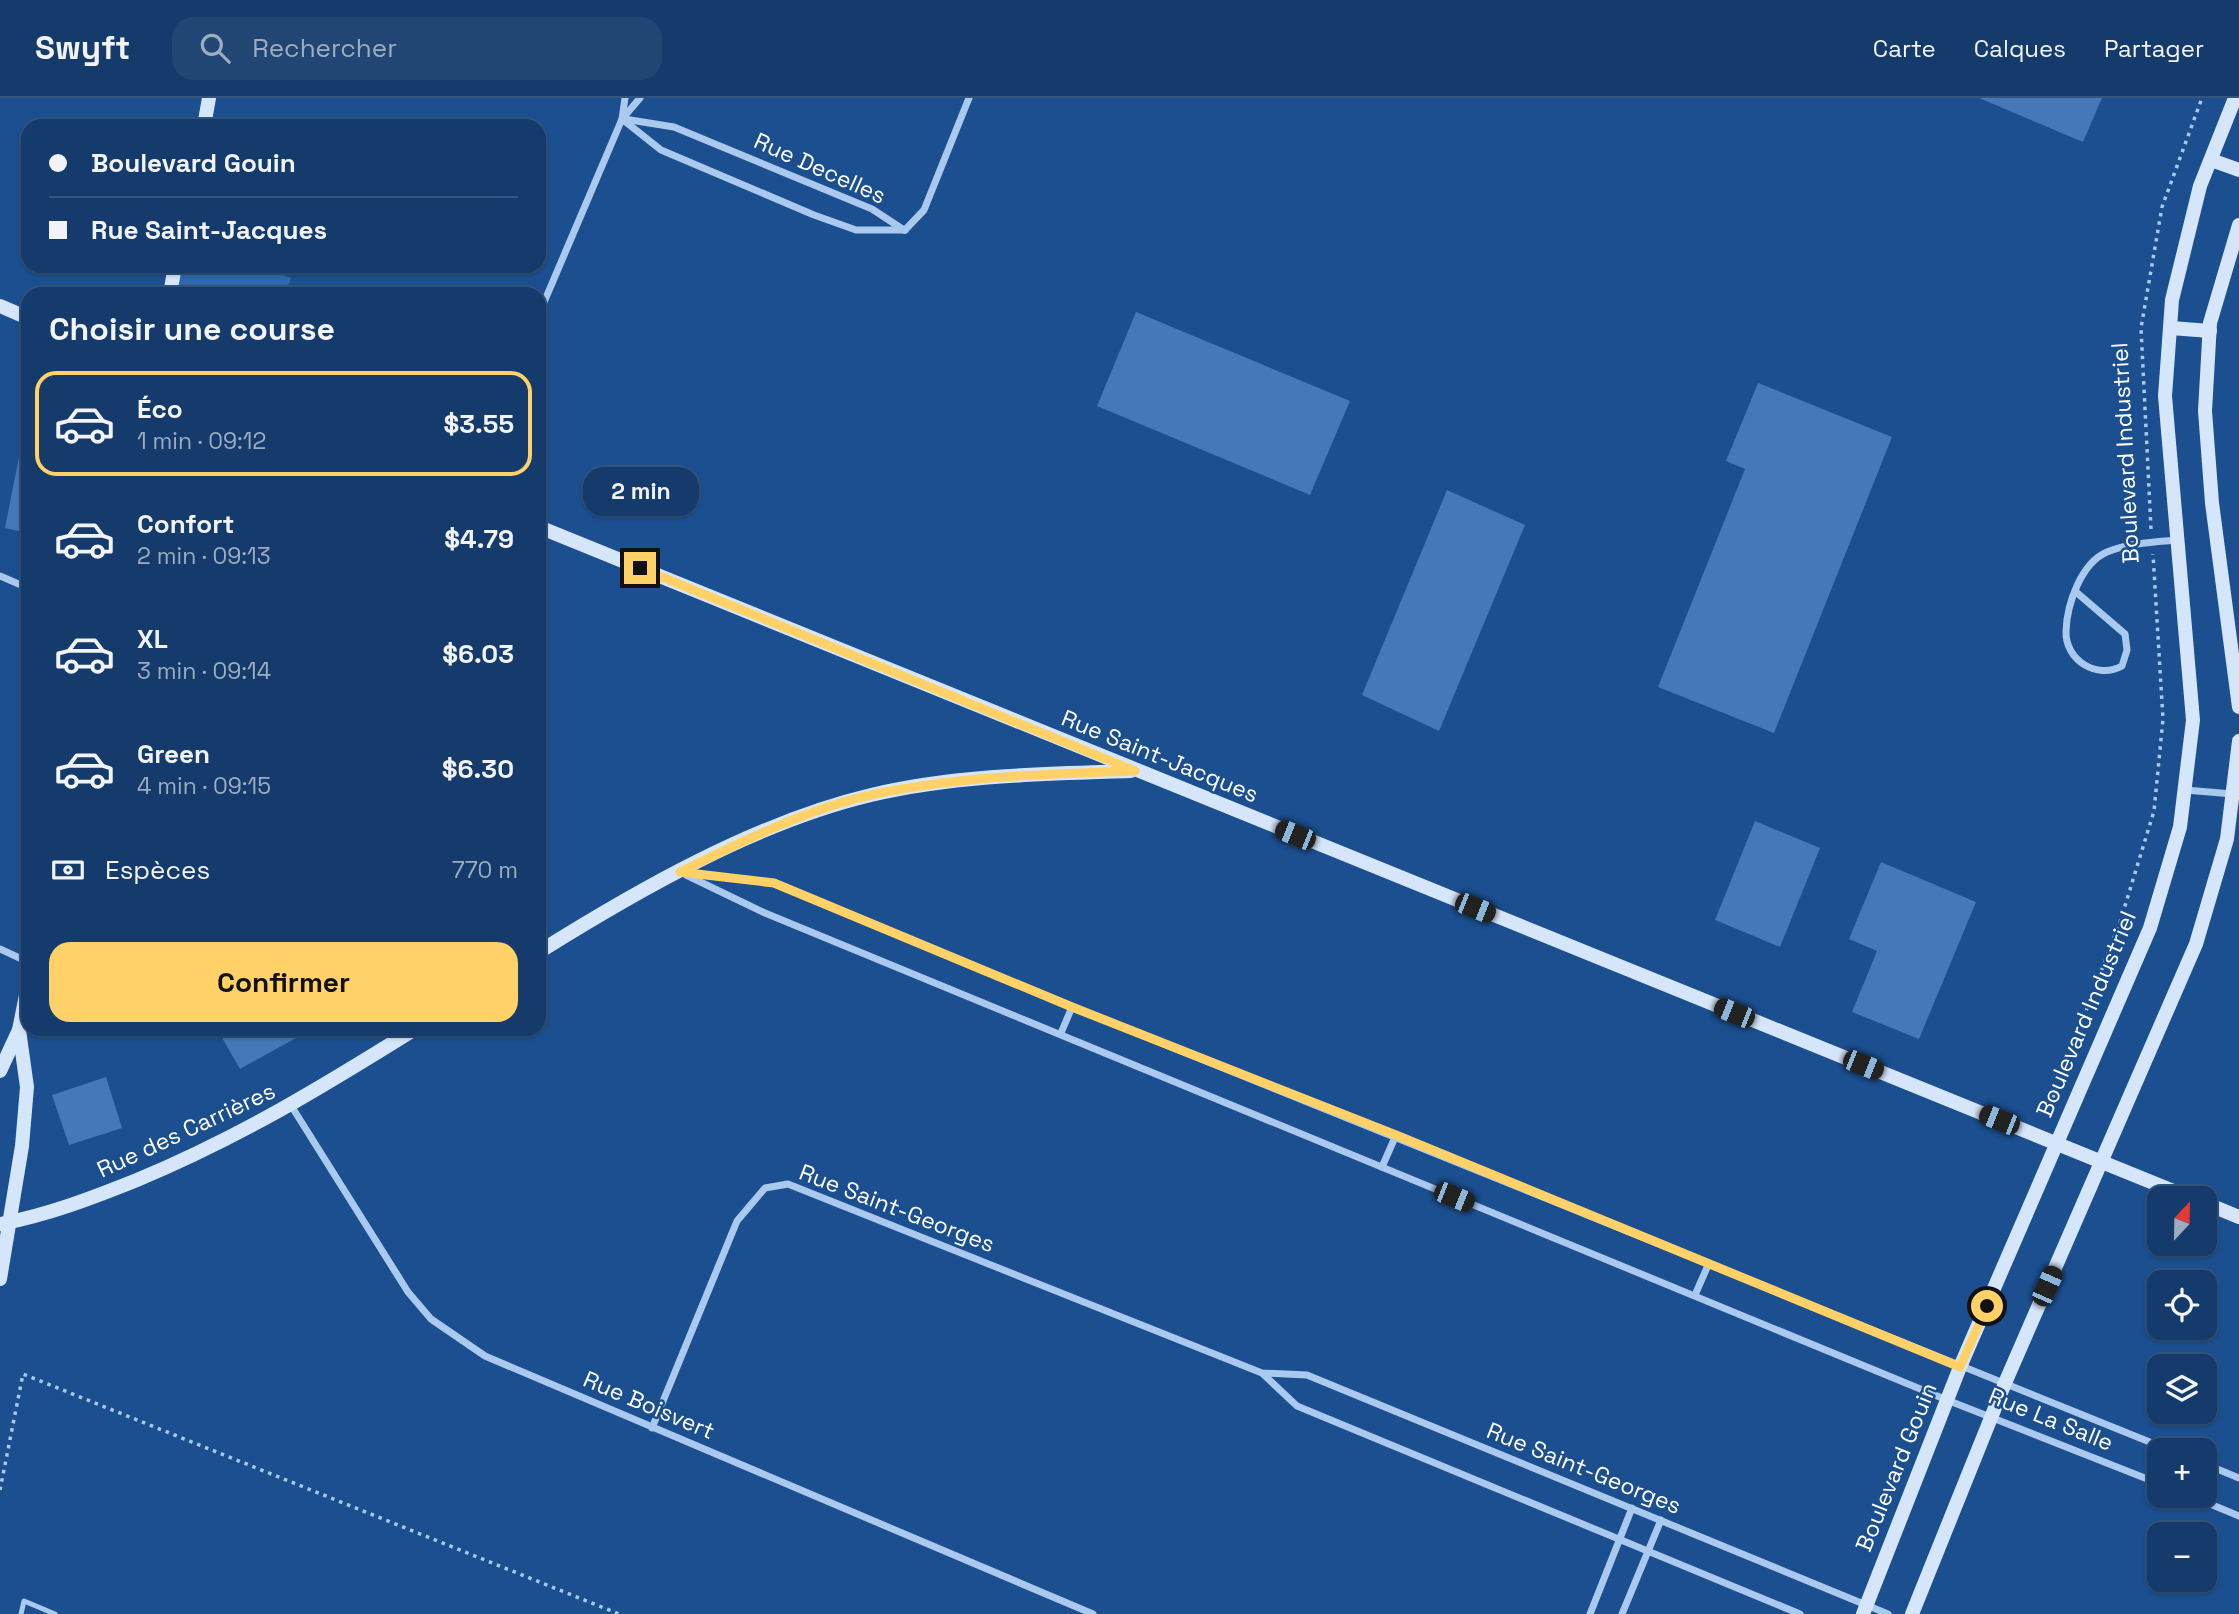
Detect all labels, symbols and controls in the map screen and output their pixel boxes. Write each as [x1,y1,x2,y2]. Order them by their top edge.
search box [172,17,662,80]
text: Swyft [35,27,130,69]
icon: search [196,29,234,67]
text: Rechercher [252,31,397,65]
text: Carte [1873,33,1936,64]
text: Calques [1974,33,2066,64]
text: Partager [2104,33,2204,64]
street label: Rue Decelles [749,126,891,210]
text: Boulevard Gouin [91,146,296,180]
text: Rue Saint-Jacques [91,213,327,247]
text: Choisir une course [49,309,335,349]
street label: Boulevard Industriel [2104,342,2146,564]
icon: car [53,392,116,455]
text: Éco [137,392,183,426]
text: $3.55 [443,407,514,441]
text: 1 min · 09:12 [137,426,266,456]
callout: 2 min [582,466,698,516]
text: 2 min [611,476,671,506]
icon: car [53,507,116,570]
text: Confort [137,507,234,541]
text: $4.79 [444,522,514,556]
text: 2 min · 09:13 [137,541,271,571]
route end [624,552,656,584]
icon: car [53,622,116,685]
text: XL [137,622,168,656]
text: $6.03 [442,637,514,671]
text: 3 min · 09:14 [137,656,271,686]
street label: Rue Saint-Jacques [1057,703,1263,809]
icon: car [53,737,116,800]
text: Green [137,737,210,771]
text: $6.30 [442,752,514,786]
text: 4 min · 09:15 [137,771,271,801]
car [1272,817,1319,853]
icon: cash [49,851,87,889]
text: Espèces [105,853,210,887]
text: 770 m [452,855,518,885]
car [1452,890,1499,926]
street label: Boulevard Industriel [2029,906,2143,1122]
button: Confirmer [49,942,518,1022]
car [1711,995,1758,1031]
car [1840,1047,1887,1083]
street label: Rue des Carrières [92,1076,280,1184]
car [1976,1102,2023,1138]
street label: Rue Saint-Georges [795,1157,999,1259]
car [1431,1179,1478,1215]
north arrow [2147,1186,2217,1256]
map controls [2147,1186,2217,1592]
car [2029,1263,2066,1309]
button: locate [2147,1270,2217,1340]
route start [1971,1290,2003,1322]
button: layers [2147,1354,2217,1424]
street label: Rue Boisvert [579,1364,719,1446]
street label: Boulevard Gouin [1848,1378,1944,1556]
street label: Rue La Salle [1984,1380,2118,1458]
street label: Rue Saint-Georges [1482,1415,1686,1521]
button: + [2147,1438,2217,1508]
button: − [2147,1522,2217,1592]

